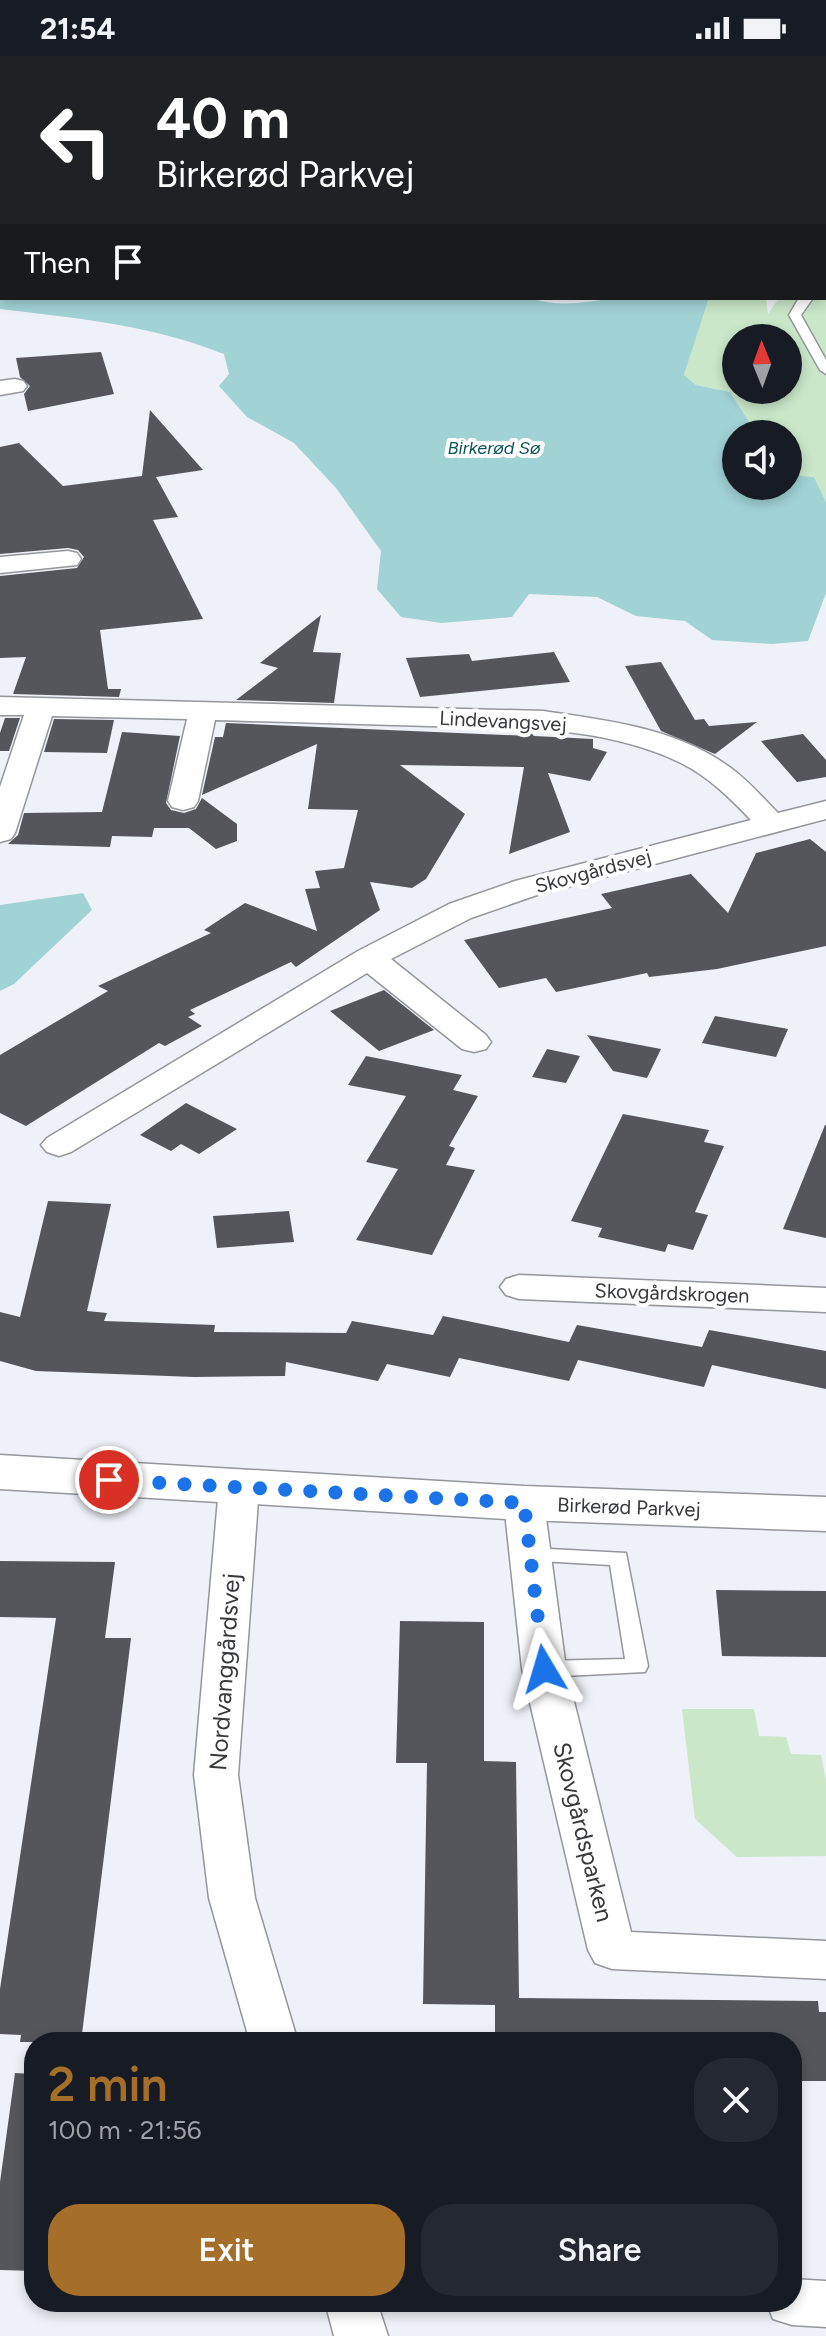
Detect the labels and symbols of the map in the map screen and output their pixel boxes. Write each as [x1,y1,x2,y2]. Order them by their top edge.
north arrow [722,324,802,404]
water label: Birkerød Sø [448,437,541,459]
street label: Lindevangsvej [439,706,567,736]
street label: Skovgårdsvej [532,844,654,898]
street label: Skovgårdskrogen [594,1278,750,1308]
pin [75,1446,143,1514]
street label: Birkerød Parkvej [557,1493,701,1521]
street label: Nordvanggårdsvej [203,1572,246,1772]
position arrow [502,1627,586,1711]
street label: Skovgårdsparken [547,1739,620,1925]

